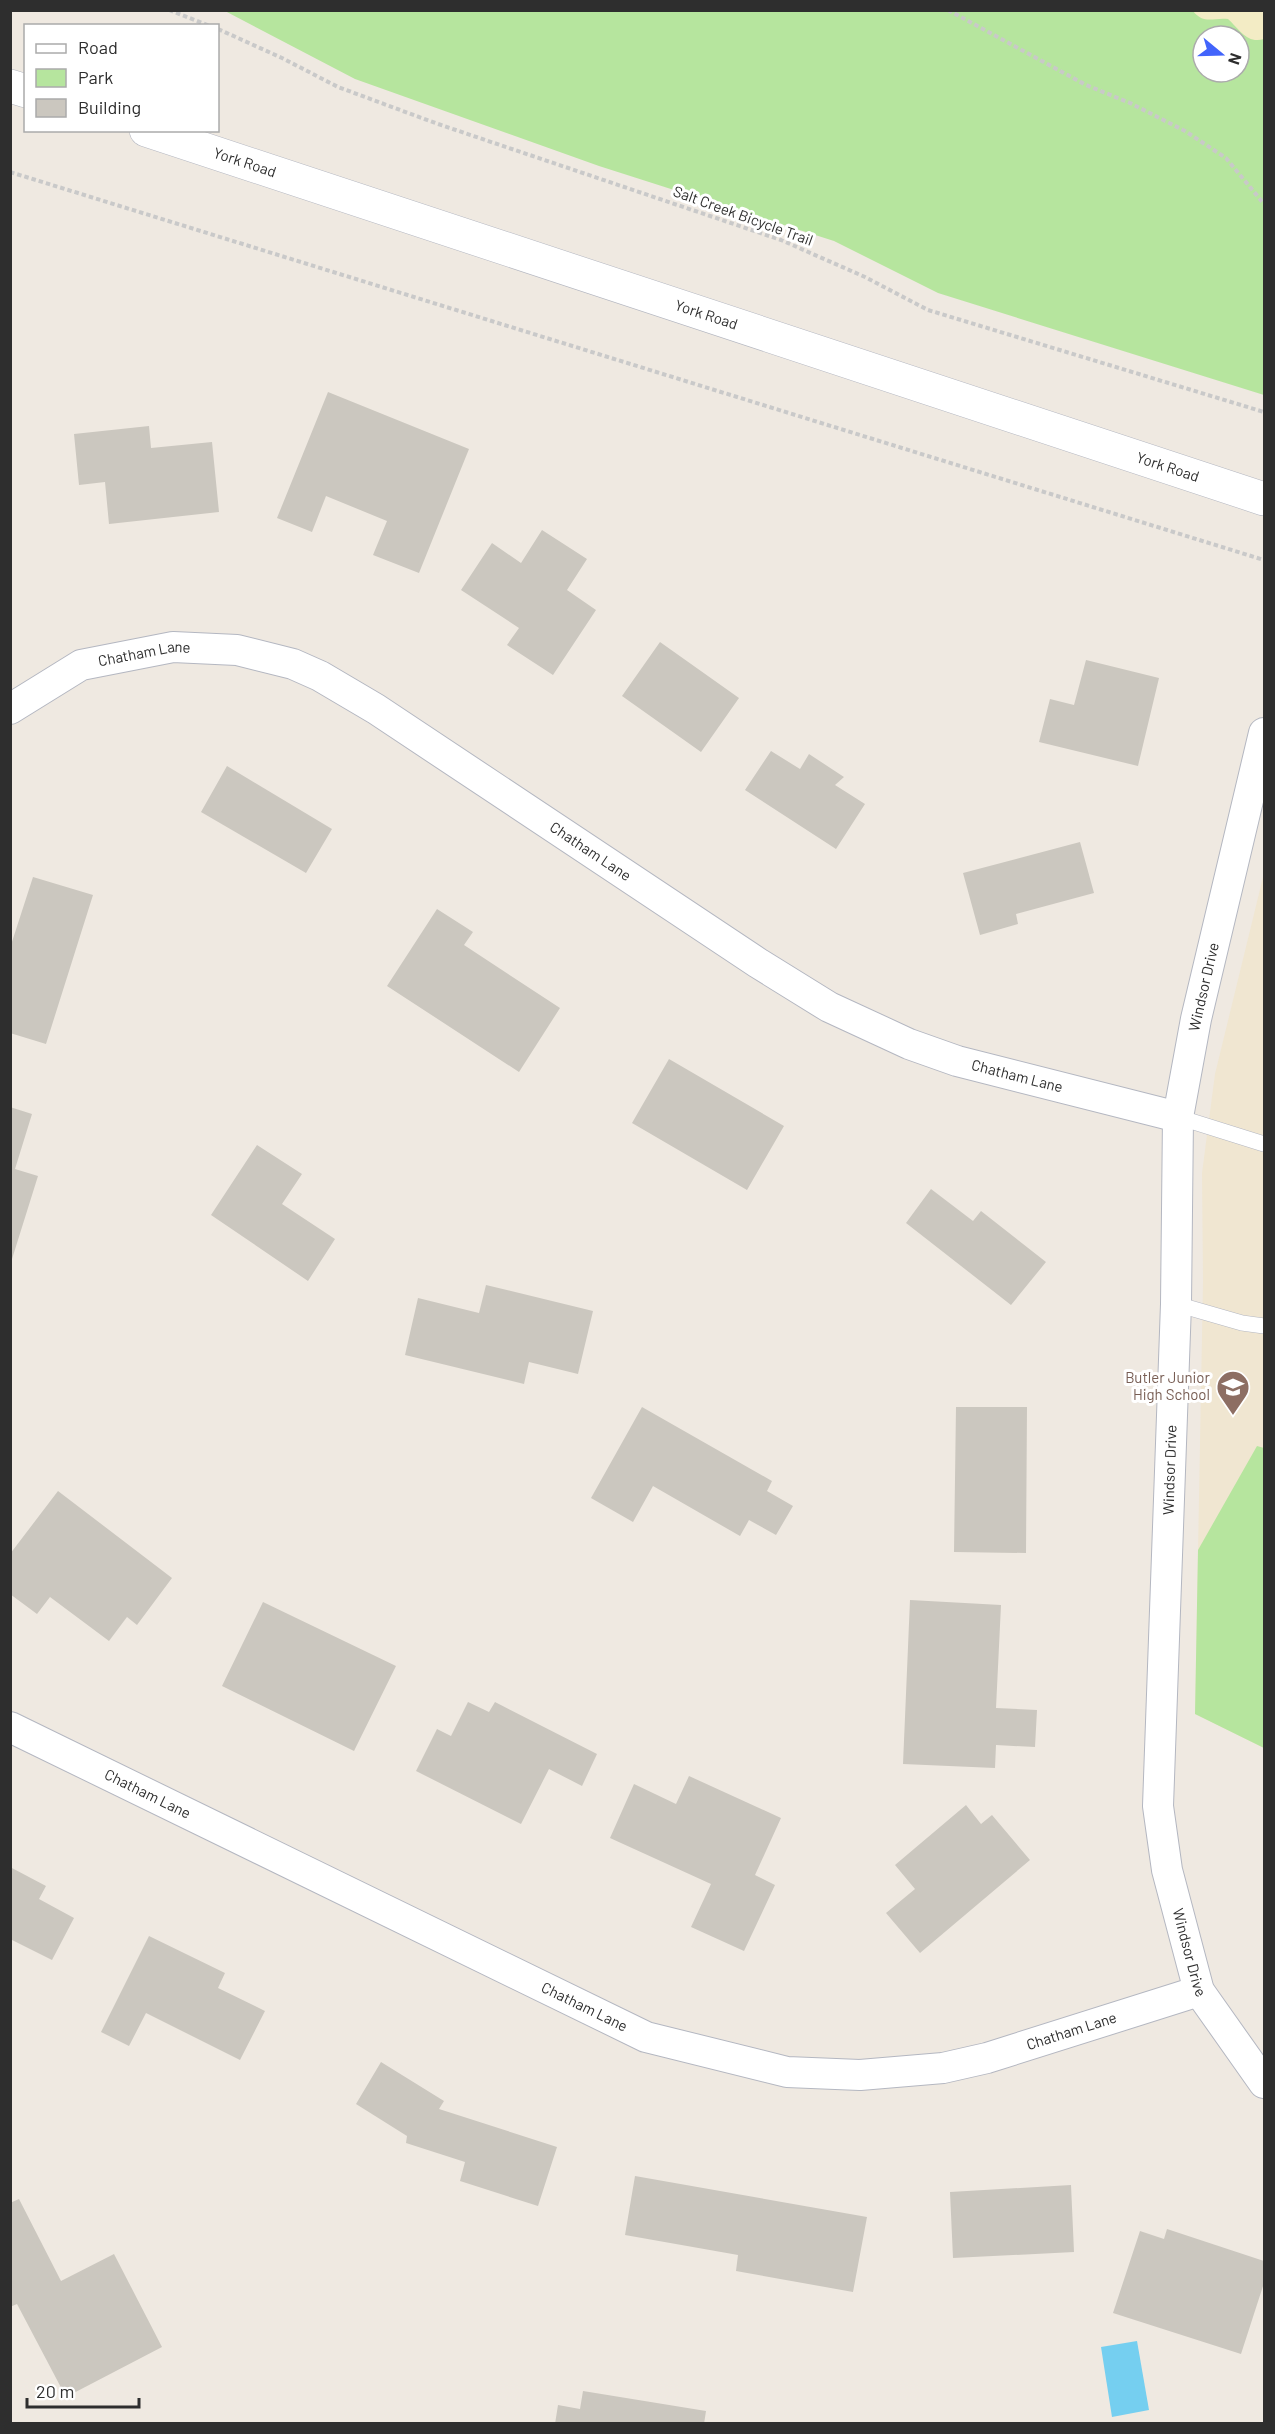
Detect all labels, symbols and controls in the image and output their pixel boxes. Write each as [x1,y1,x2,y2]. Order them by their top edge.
legend [24,24,219,132]
north arrow [1191,24,1251,84]
text: Road [78,36,118,58]
text: N [1225,51,1246,67]
text: Park [78,66,113,88]
text: Building [78,96,141,118]
street label: York Road [211,143,279,180]
street label: Salt Creek Bicycle Trail [671,181,816,249]
street label: York Road [673,295,740,333]
street label: York Road [1134,448,1202,485]
street label: Chatham Lane [96,637,191,669]
street label: Chatham Lane [547,817,635,884]
street label: Windsor Drive [1184,941,1222,1033]
street label: Chatham Lane [970,1055,1065,1096]
place label: Butler Junior High School [1125,1368,1211,1403]
school or university icon: Butler Junior High School [1215,1369,1251,1416]
street label: Windsor Drive [1158,1424,1180,1515]
street label: Chatham Lane [102,1765,194,1822]
street label: Windsor Drive [1170,1906,1210,2000]
street label: Chatham Lane [539,1977,631,2035]
street label: Chatham Lane [1024,2008,1119,2053]
scale bar [27,2371,140,2409]
text: 20 m [36,2380,74,2402]

